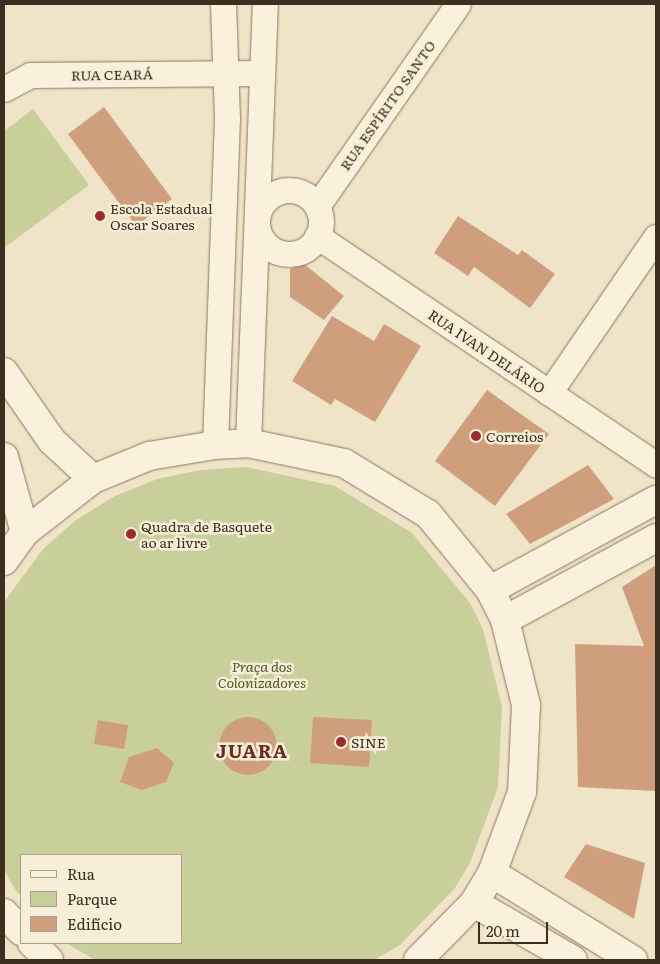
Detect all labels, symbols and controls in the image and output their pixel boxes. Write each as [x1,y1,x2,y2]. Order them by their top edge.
street label: RUA ESPÍRITO SANTO [336,37,438,173]
street label: RUA CEARÁ [71,65,153,83]
place label: Escola Estadual Oscar Soares [110,200,213,232]
marker: Escola Estadual Oscar Soares [94,210,106,222]
street label: RUA IVAN DELÁRIO [425,306,549,396]
place label: Correios [486,428,543,444]
marker: Correios [470,430,482,442]
place label: Quadra de Basquete ao ar livre [141,518,272,550]
marker: Quadra de Basquete ao ar livre [125,528,137,540]
park label: Praça dos Colonizadores [218,658,306,690]
place label: SINE [351,734,386,750]
marker: SINE [335,736,347,748]
district label: JUARA [215,740,289,762]
legend [20,854,182,944]
text: Rua [67,862,95,885]
text: Parque [67,887,117,910]
text: Edifício [67,912,122,935]
scale bar [480,912,550,944]
text: 20 m [486,919,520,942]

